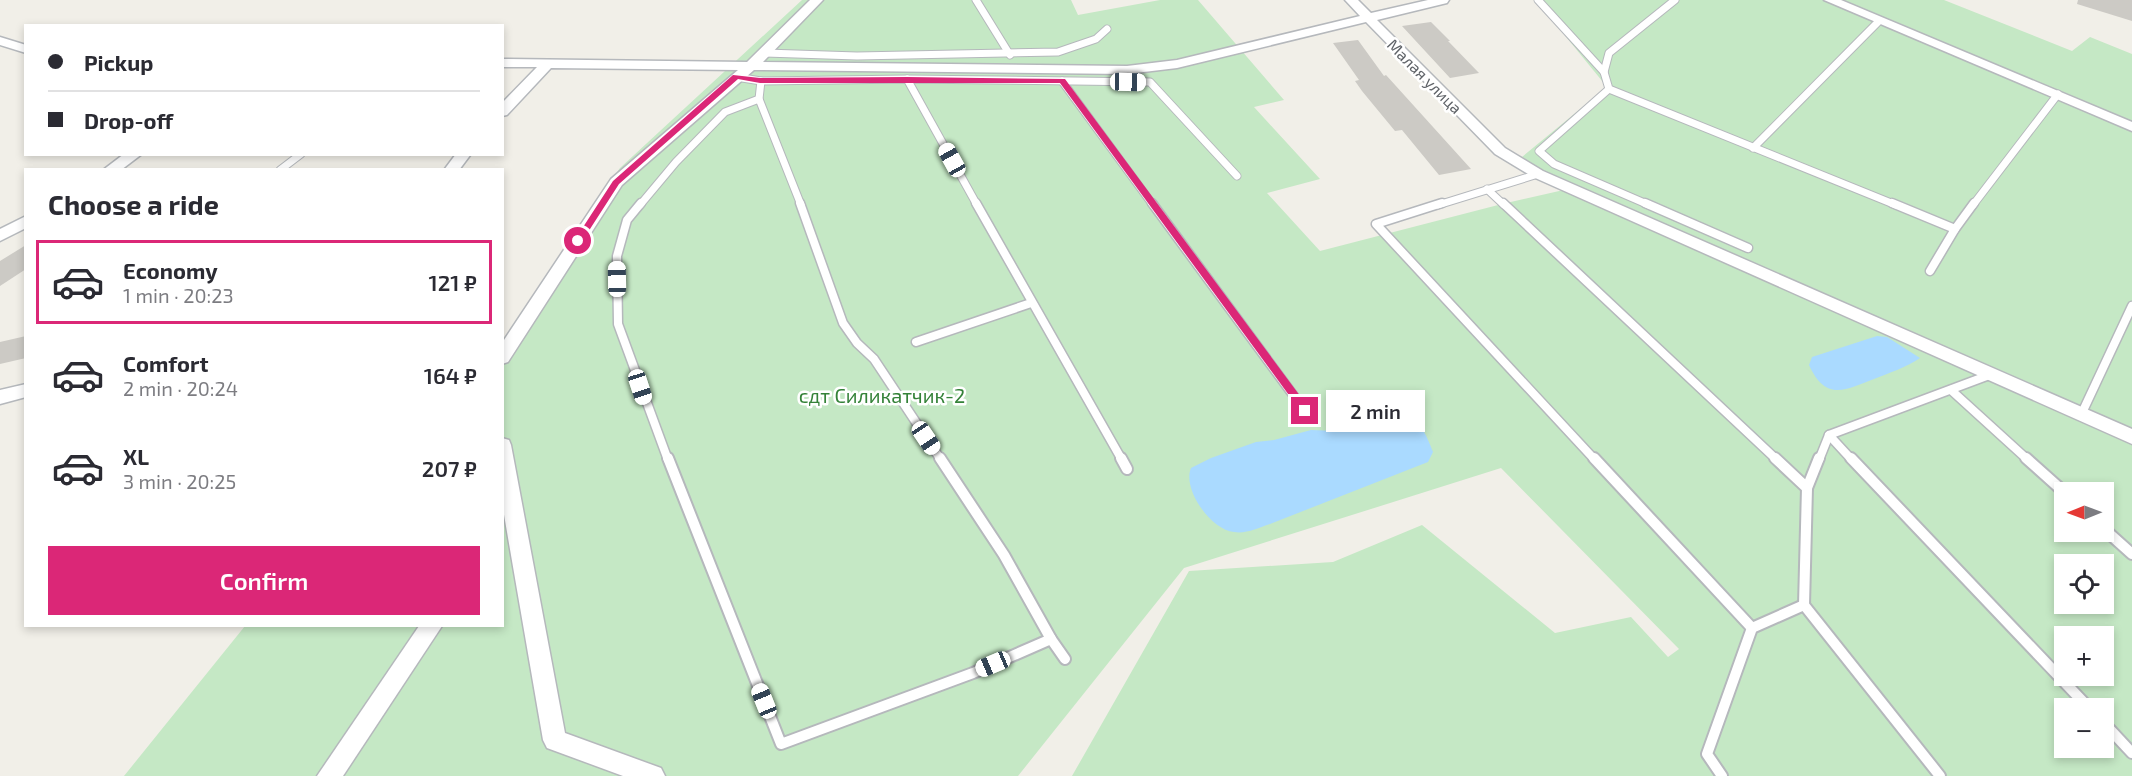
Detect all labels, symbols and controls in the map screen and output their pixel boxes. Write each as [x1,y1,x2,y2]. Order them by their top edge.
street label: Малая улица [1383,35,1466,118]
text: Pickup [84,49,153,75]
car [1110,73,1146,91]
text: Drop-off [84,107,173,133]
car [935,140,969,180]
text: Choose a ride [48,188,219,220]
route start [564,227,591,254]
icon: car [51,255,105,309]
text: Economy [123,257,218,283]
car [608,261,626,297]
text: 121 ₽ [429,269,477,295]
text: 1 min · 20:23 [123,283,234,307]
icon: car [51,348,105,402]
text: Comfort [123,350,208,376]
text: 164 ₽ [424,362,477,388]
car [626,367,654,407]
text: 2 min · 20:24 [123,376,238,400]
park label: сдт Силикатчик-2 [799,383,965,407]
callout: 2 min [1326,390,1425,432]
route end [1291,397,1318,424]
text: 2 min [1350,399,1401,423]
car [908,418,944,458]
icon: car [51,441,105,495]
text: XL [123,443,149,469]
text: 207 ₽ [422,455,477,481]
text: 3 min · 20:25 [123,469,236,493]
north arrow [2054,482,2114,542]
map controls [2054,482,2114,758]
button: Confirm [48,546,480,615]
button: locate [2054,554,2114,614]
button: + [2054,626,2114,686]
car [973,649,1013,679]
car [749,681,779,721]
button: − [2054,698,2114,758]

